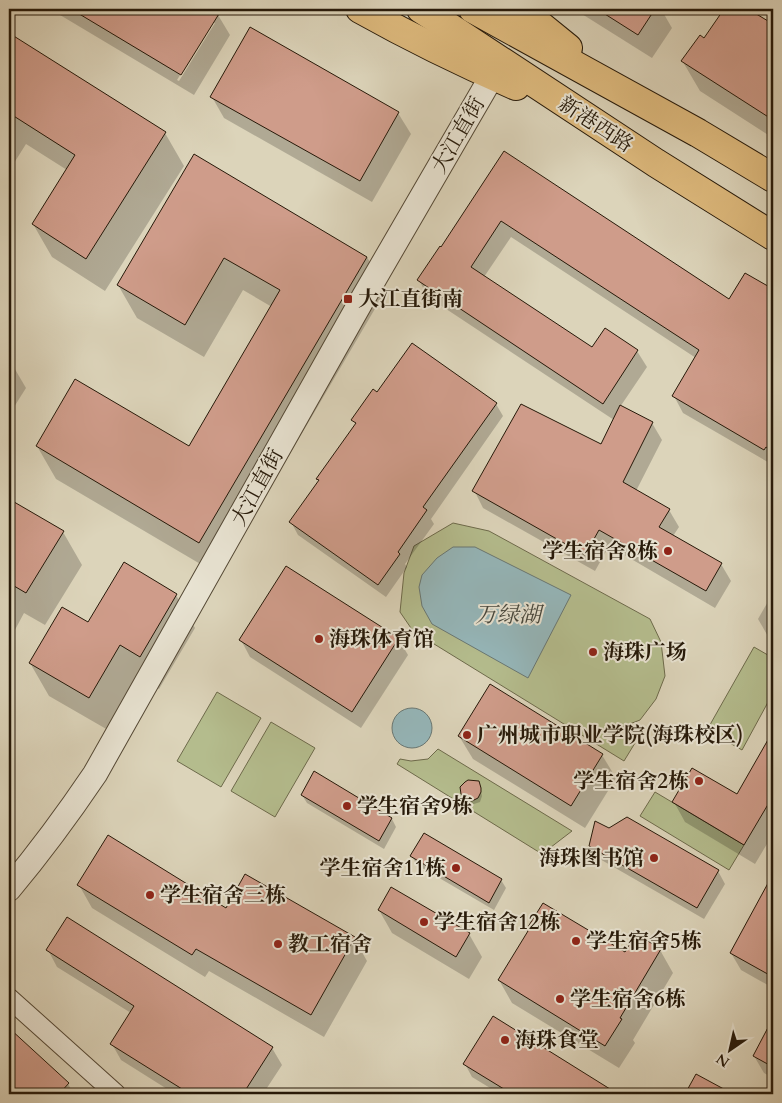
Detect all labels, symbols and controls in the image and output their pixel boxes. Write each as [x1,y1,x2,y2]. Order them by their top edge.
street label: 新港西路 [553,89,639,159]
street label: 大江直街 [425,92,492,179]
place label: 大江直街南 [358,285,463,314]
marker: 大江直街南 [342,293,354,305]
street label: 大江直街 [224,443,290,531]
place label: 学生宿舍8栋 [542,537,658,566]
marker: 学生宿舍8栋 [662,545,674,557]
water label: 万绿湖 [475,600,545,630]
place label: 海珠体育馆 [329,625,434,654]
marker: 海珠体育馆 [313,633,325,645]
place label: 海珠广场 [603,638,687,667]
marker: 海珠广场 [587,646,599,658]
place label: 广州城市职业学院(海珠校区) [477,721,743,750]
marker: 广州城市职业学院(海珠校区) [461,729,473,741]
place label: 学生宿舍2栋 [573,767,689,796]
marker: 学生宿舍2栋 [693,775,705,787]
place label: 学生宿舍9栋 [357,792,473,821]
marker: 学生宿舍9栋 [341,800,353,812]
place label: 海珠图书馆 [539,844,644,873]
marker: 海珠图书馆 [648,852,660,864]
place label: 学生宿舍11栋 [319,854,446,883]
marker: 学生宿舍11栋 [450,862,462,874]
place label: 学生宿舍三栋 [160,881,286,910]
marker: 学生宿舍三栋 [144,889,156,901]
place label: 学生宿舍12栋 [434,908,561,937]
marker: 学生宿舍12栋 [418,916,430,928]
place label: 学生宿舍5栋 [586,927,702,956]
place label: 教工宿舍 [288,930,372,959]
marker: 学生宿舍5栋 [570,935,582,947]
marker: 教工宿舍 [272,938,284,950]
place label: 学生宿舍6栋 [570,985,686,1014]
marker: 学生宿舍6栋 [554,993,566,1005]
place label: 海珠食堂 [515,1026,599,1055]
north arrow [704,1026,754,1076]
marker: 海珠食堂 [499,1034,511,1046]
text: N [713,1049,733,1072]

